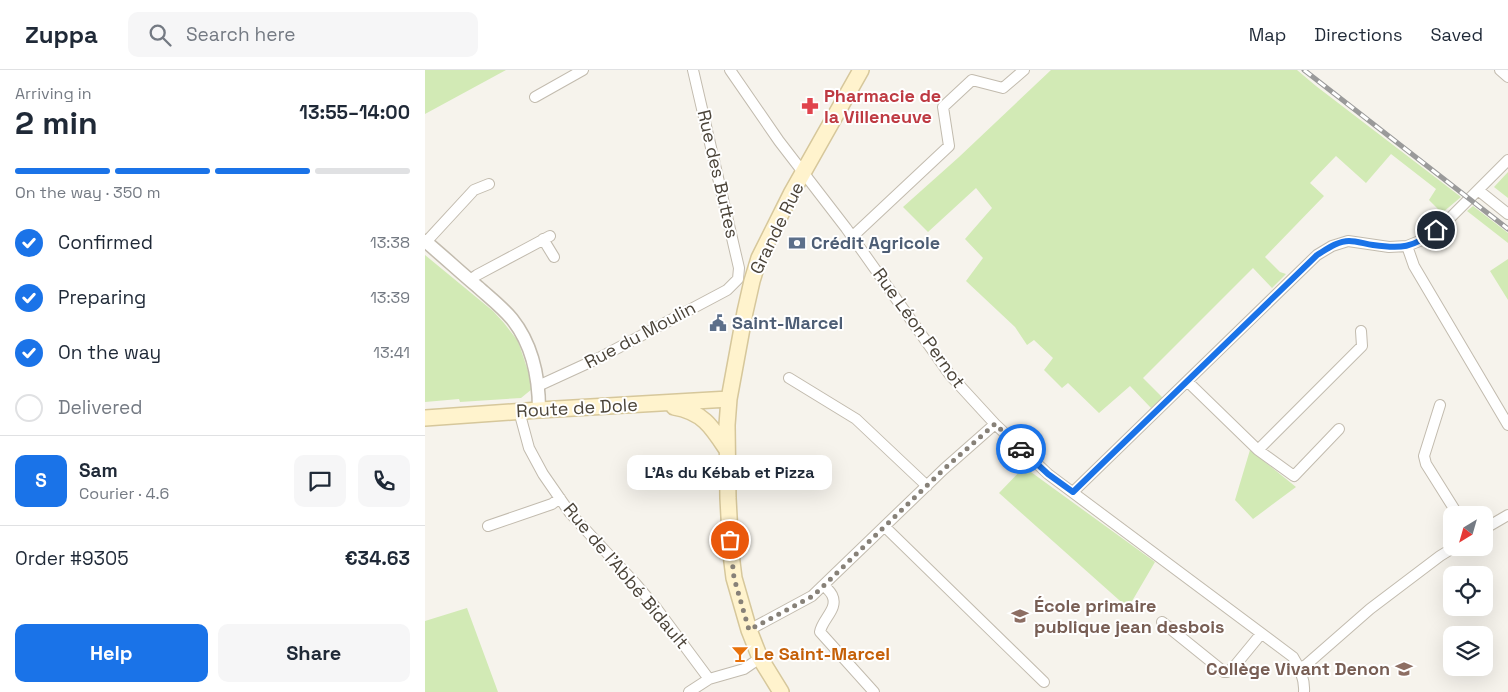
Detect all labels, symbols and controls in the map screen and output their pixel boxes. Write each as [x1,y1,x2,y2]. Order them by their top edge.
search box [128,12,478,57]
text: Zuppa [25,19,98,50]
icon: search [146,21,174,49]
text: Search here [186,22,295,47]
text: Map [1249,23,1286,46]
text: Directions [1314,23,1403,46]
text: Saved [1431,23,1483,46]
text: Arriving in [15,83,92,104]
place label: Pharmacie de la Villeneuve [824,84,941,128]
pharmacy icon: Pharmacie de la Villeneuve [800,96,820,116]
text: 13:55–14:00 [299,100,410,125]
text: 2 min [15,103,98,143]
street label: Rue des Buttes [693,107,744,240]
street label: Grande Rue [744,178,809,278]
text: On the way · 350 m [15,182,160,203]
pin [1415,209,1457,251]
icon: home [1422,216,1450,244]
icon: check [15,229,43,257]
text: Confirmed [58,230,153,255]
place label: Crédit Agricole [811,231,940,254]
text: 13:38 [370,232,410,253]
bank icon: Crédit Agricole [787,233,807,253]
street label: Rue Léon Pernot [868,263,971,392]
icon: check [15,284,43,312]
text: Preparing [58,285,146,310]
text: 13:39 [370,287,410,308]
street label: Rue du Moulin [580,296,699,373]
place label: Saint-Marcel [732,311,843,334]
public building icon: Saint-Marcel [708,313,728,333]
icon: check [15,339,43,367]
text: On the way [58,340,161,365]
text: 13:41 [373,342,410,363]
street label: Route de Dole [516,393,638,422]
text: Delivered [58,395,143,420]
courier [996,424,1046,474]
icon: car [1007,435,1035,463]
button: chat [294,455,346,507]
button: phone [358,455,410,507]
callout: L'As du Kébab et Pizza [627,455,833,490]
text: Sam [79,458,118,483]
text: L'As du Kébab et Pizza [644,462,815,483]
text: S [35,468,47,493]
text: Courier · 4.6 [79,483,169,504]
street label: Rue de l'Abbé Bidault [559,498,694,653]
north arrow [1443,506,1493,556]
map controls [1443,506,1493,676]
pin [709,519,751,561]
icon: bag [716,526,744,554]
text: Order #9305 [15,546,129,571]
text: €34.63 [345,546,410,571]
button: locate [1443,566,1493,616]
place label: École primaire publique jean desbois [1034,594,1224,638]
school or university icon: École primaire publique jean desbois [1010,606,1030,626]
button: Help [15,624,208,682]
button: Share [218,624,410,682]
button: layers [1443,626,1493,676]
place label: Le Saint-Marcel [754,642,890,665]
bar icon: Le Saint-Marcel [730,644,750,664]
place label: Collège Vivant Denon [1206,657,1390,680]
school or university icon: Collège Vivant Denon [1394,659,1414,679]

